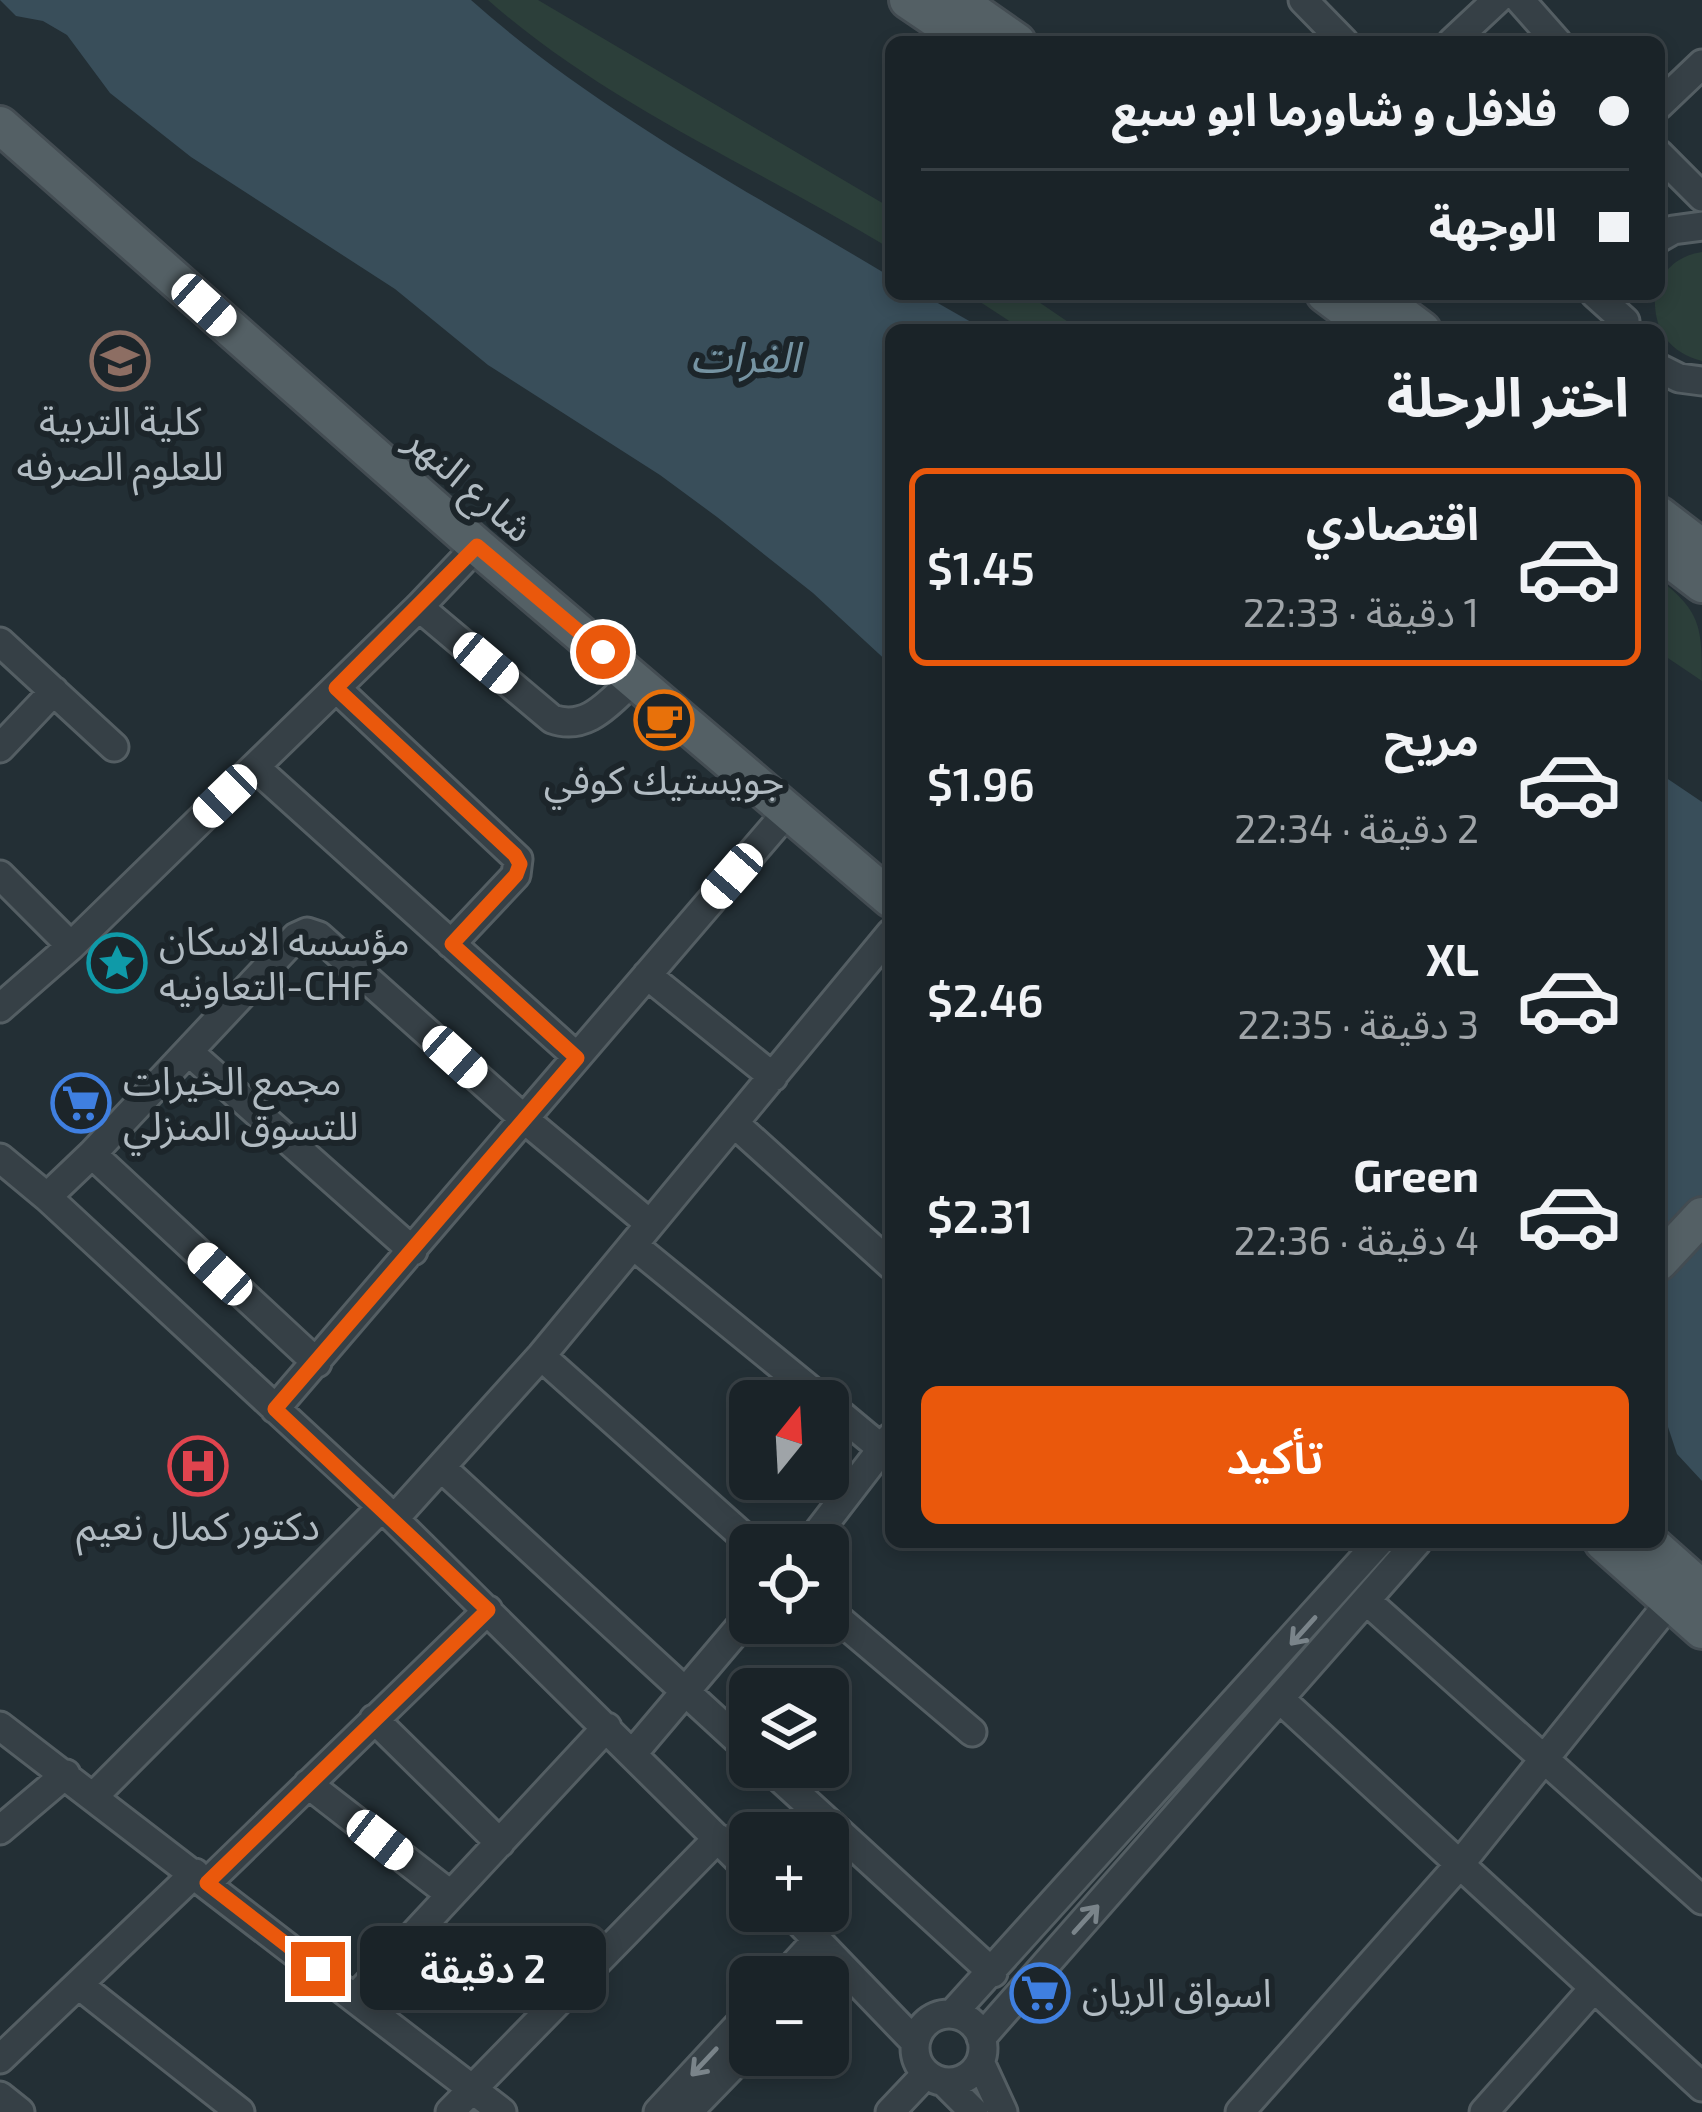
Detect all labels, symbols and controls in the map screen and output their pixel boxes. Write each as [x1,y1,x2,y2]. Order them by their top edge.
text: فلافل و شاورما ابو سبع [1112,81,1557,135]
text: الوجهة [1429,196,1557,250]
car [165,268,243,342]
school or university icon: كلية التربية للعلوم الصرفه [89,330,151,392]
water label: الفرات [691,330,803,382]
text: اختر الرحلة [1387,363,1629,428]
place label: كلية التربية للعلوم الصرفه [17,396,223,496]
street label: شارع النهر [393,414,544,556]
text: اقتصادي [1306,495,1479,549]
icon: car [1515,513,1623,621]
text: $1.45 [927,540,1035,594]
text: 1 دقيقة · 22:33 [1243,588,1479,635]
route start [576,625,630,679]
car [447,626,525,700]
cafe icon: جويستيك كوفي [633,689,695,751]
text: مريح [1384,711,1479,765]
icon: car [1515,729,1623,837]
place label: جويستيك كوفي [544,755,784,810]
text: $1.96 [927,756,1035,810]
car [187,758,263,834]
text: 2 دقيقة · 22:34 [1234,804,1479,851]
car [695,837,769,915]
place label: مؤسسه الاسكان التعاونيه-CHF [159,916,410,1009]
text: XL [1426,931,1479,985]
place icon: مؤسسه الاسكان التعاونيه-CHF [86,932,148,994]
icon: car [1515,945,1623,1053]
text: $2.46 [927,972,1043,1026]
text: 3 دقيقة · 22:35 [1238,1000,1479,1047]
car [416,1020,494,1094]
place label: مجمع الخيرات للتسوق المنزلي [123,1056,358,1156]
supermarket icon: مجمع الخيرات للتسوق المنزلي [50,1072,112,1134]
text: Green [1353,1147,1479,1201]
icon: car [1515,1161,1623,1269]
text: $2.31 [927,1188,1033,1242]
text: 4 دقيقة · 22:36 [1234,1216,1479,1263]
car [181,1236,259,1312]
north arrow [729,1380,849,1500]
map controls [729,1380,849,2076]
button: تأكيد [921,1386,1629,1524]
hospital icon: دكتور كمال نعيم [167,1435,229,1497]
place label: دكتور كمال نعيم [76,1501,320,1556]
button: locate [729,1524,849,1644]
one-way arrow [1290,1615,1317,1645]
button: layers [729,1668,849,1788]
car [341,1804,419,1876]
button: + [729,1812,849,1932]
one-way arrow [1072,1904,1099,1934]
callout: 2 دقيقة [360,1927,606,2011]
route end [291,1942,345,1996]
text: 2 دقيقة [420,1944,546,1991]
button: − [729,1956,849,2076]
supermarket icon: اسواق الريان [1009,1962,1071,2024]
place label: اسواق الريان [1082,1968,1272,2016]
one-way arrow [691,2047,718,2077]

